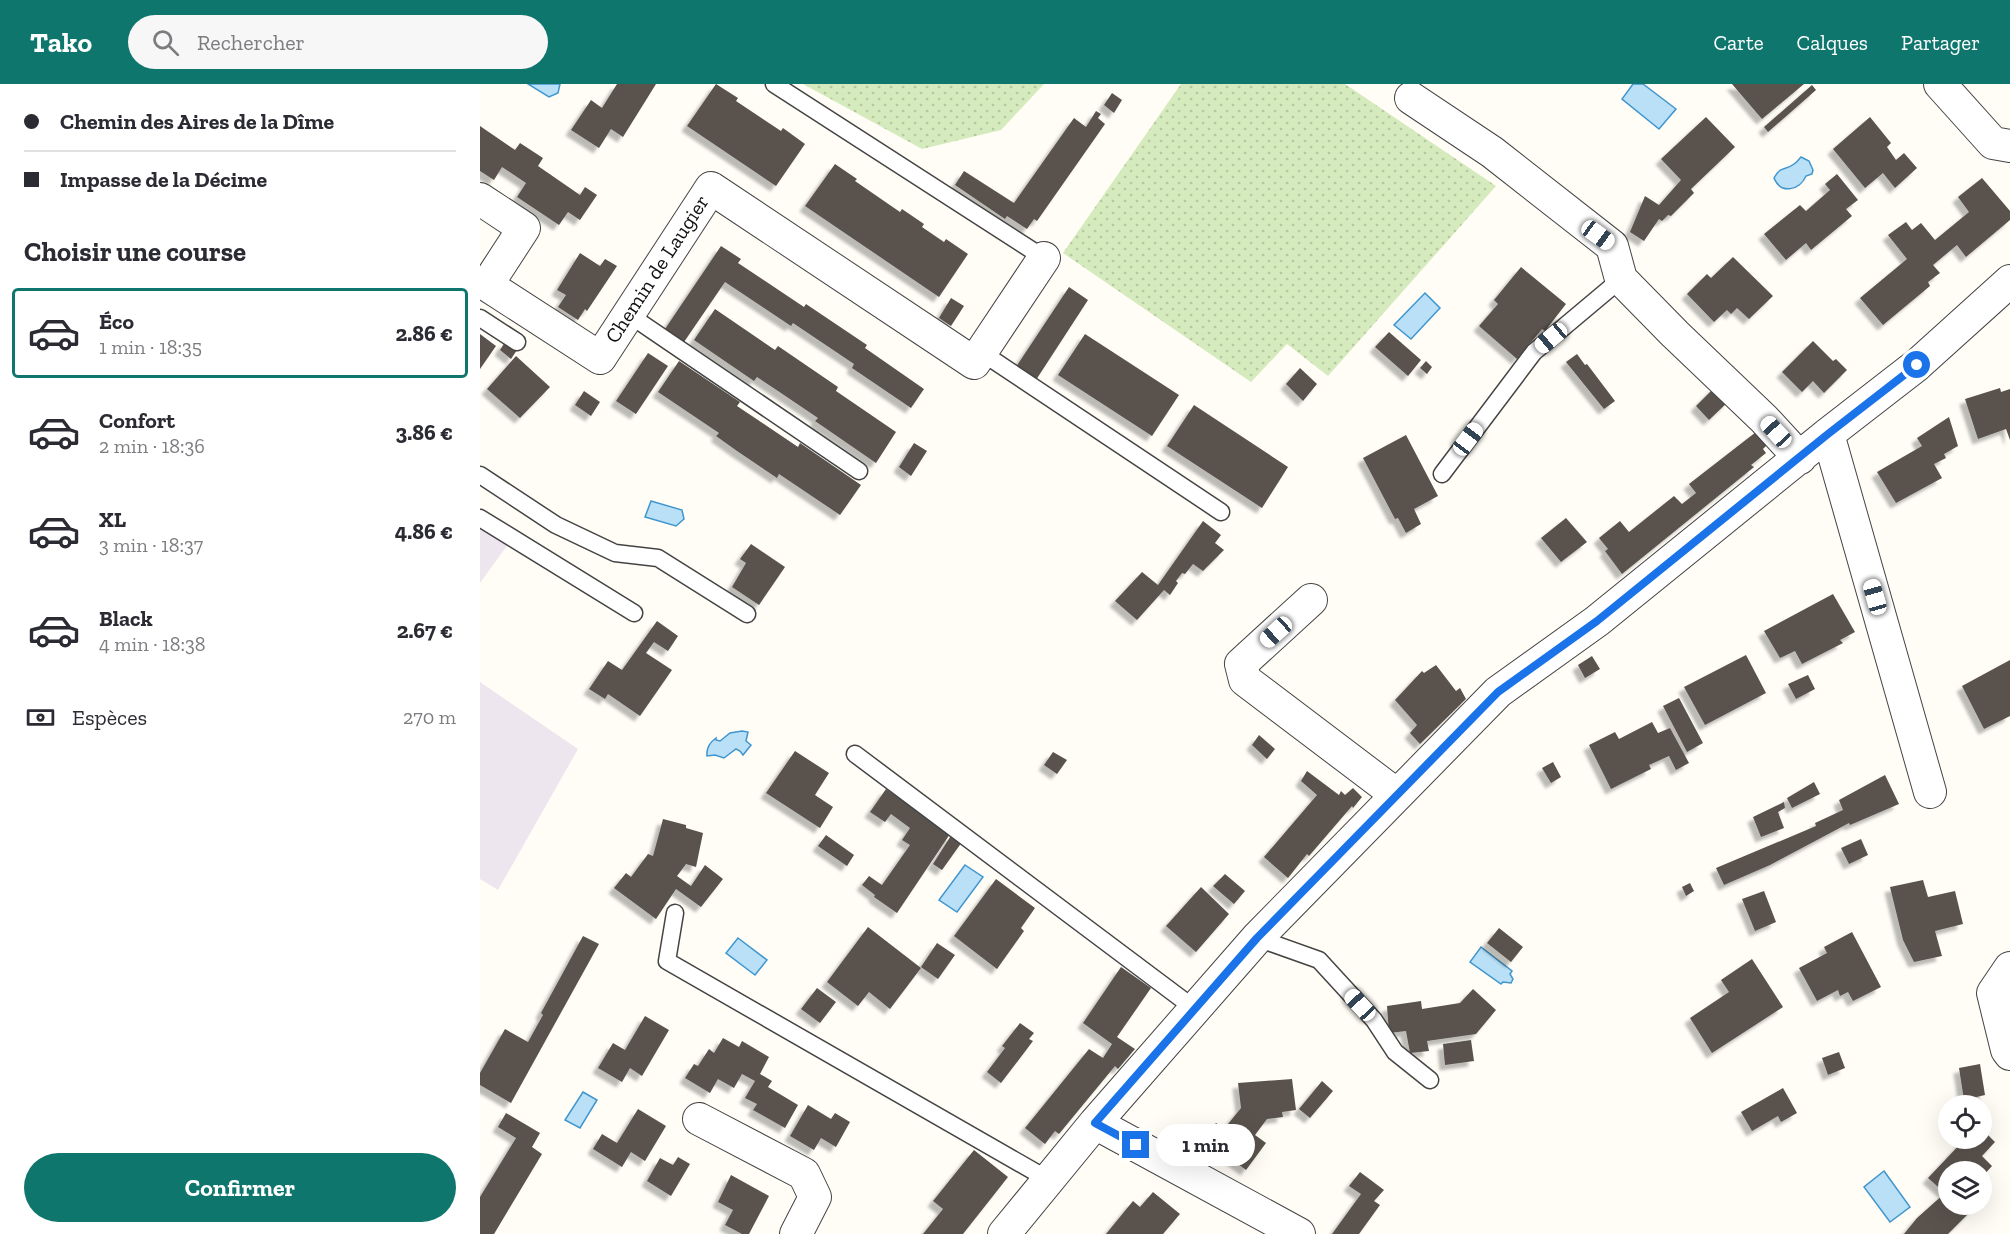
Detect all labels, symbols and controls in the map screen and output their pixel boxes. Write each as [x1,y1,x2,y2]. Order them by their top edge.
search box [128,15,548,69]
text: Tako [30,26,92,59]
icon: search [149,26,182,59]
text: Rechercher [197,29,305,56]
text: Carte [1713,30,1764,55]
text: Calques [1797,30,1868,55]
text: Partager [1901,30,1980,55]
text: Chemin des Aires de la Dîme [60,108,334,135]
text: Impasse de la Décime [60,166,267,193]
street label: Chemin de Laugier [599,190,714,348]
car [1578,217,1618,253]
text: Choisir une course [24,236,246,268]
icon: car [27,306,81,360]
text: Éco [99,308,134,335]
text: 2.86 € [395,320,453,347]
car [1531,320,1571,356]
text: 1 min · 18:35 [99,335,202,359]
route start [1903,351,1930,378]
icon: car [27,405,81,459]
text: Confort [99,407,175,434]
car [1757,413,1795,451]
text: 3.86 € [395,419,453,446]
car [1450,419,1486,459]
text: 2 min · 18:36 [99,434,205,458]
icon: car [27,504,81,558]
text: XL [99,506,126,533]
text: 4.86 € [395,518,453,545]
text: 3 min · 18:37 [99,533,203,557]
car [1861,577,1889,617]
icon: car [27,603,81,657]
text: Black [99,605,153,632]
car [1257,613,1295,651]
text: 2.67 € [397,617,453,644]
text: 4 min · 18:38 [99,632,206,656]
icon: cash [24,701,57,734]
text: Espèces [72,704,147,731]
text: 270 m [403,705,456,729]
car [1341,986,1379,1024]
map controls [1938,1095,1992,1215]
button: locate [1938,1095,1992,1149]
callout: 1 min [1157,1124,1256,1166]
route end [1122,1131,1149,1158]
text: 1 min [1182,1133,1229,1157]
button: Confirmer [24,1153,456,1222]
button: layers [1938,1161,1992,1215]

